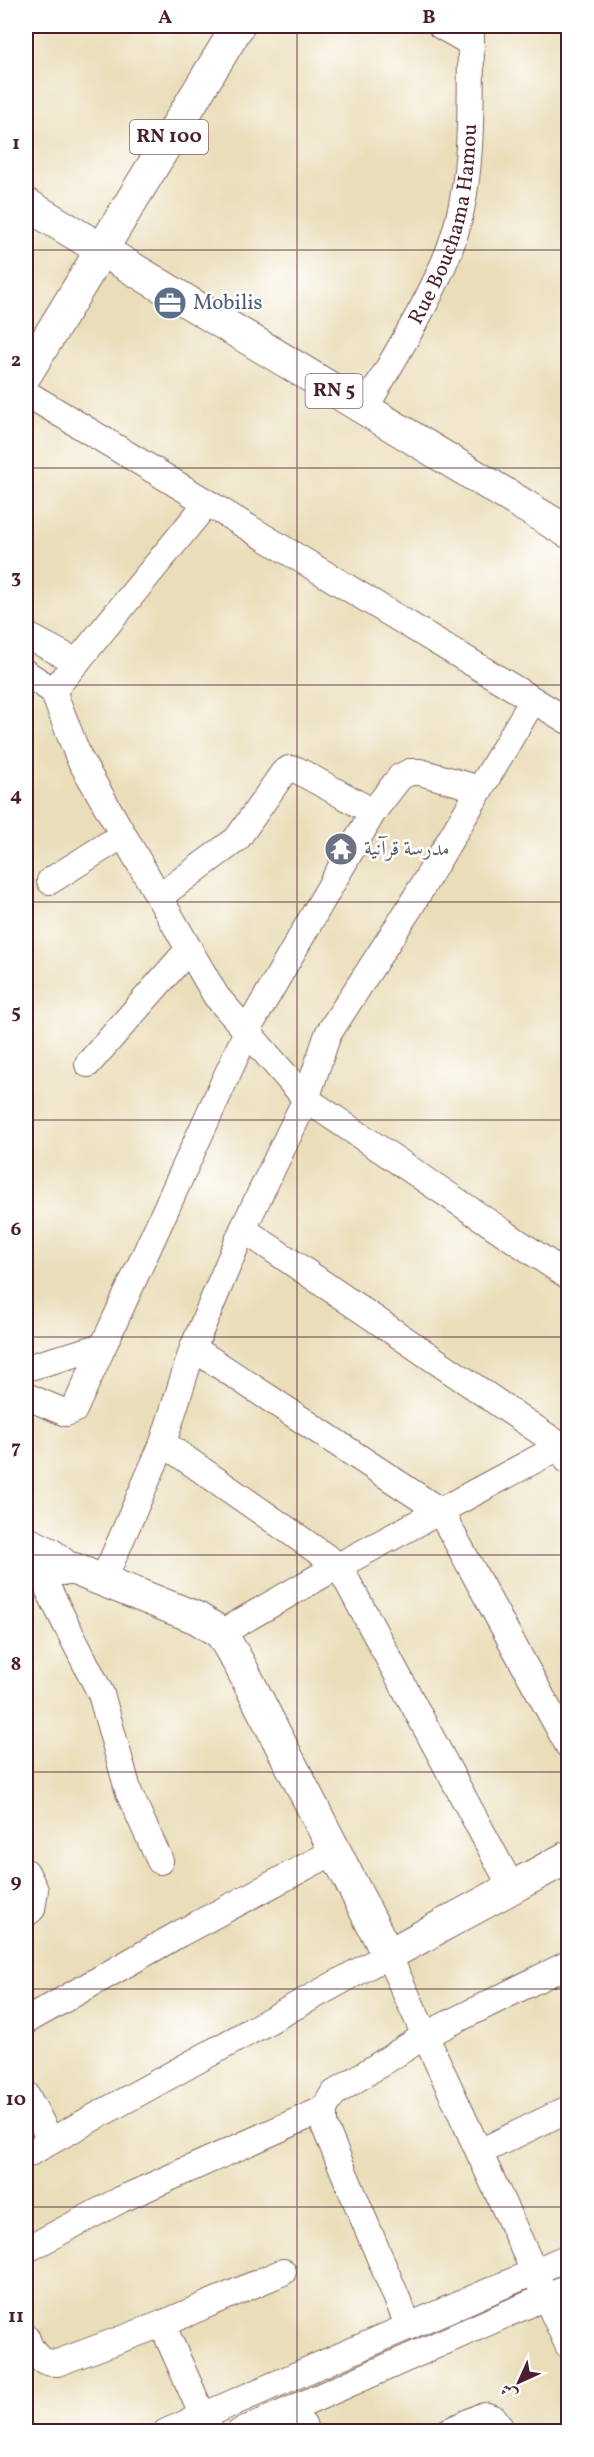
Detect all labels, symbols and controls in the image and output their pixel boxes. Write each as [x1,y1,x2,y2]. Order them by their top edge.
text: A [158,4,172,32]
text: B [422,4,436,32]
road number: RN 100 [130,120,208,154]
street label: Rue Bouchama Hamou [402,123,485,330]
text: 1 [12,130,20,158]
office icon: Mobilis [152,285,188,321]
place label: Mobilis [193,289,263,318]
text: 2 [11,347,21,375]
road number: RN 5 [306,374,362,408]
text: 3 [11,564,21,592]
text: 4 [10,782,22,810]
temple icon: مدرسة قرآنية [323,831,359,867]
place label: مدرسة قرآنية [364,835,450,864]
text: 5 [11,999,21,1027]
text: 6 [11,1216,22,1244]
text: 7 [11,1434,21,1462]
text: 8 [11,1651,21,1679]
text: 9 [10,1868,22,1896]
text: 10 [6,2086,26,2114]
text: 11 [8,2303,24,2331]
north arrow [489,2352,549,2412]
text: ش [496,2378,523,2405]

